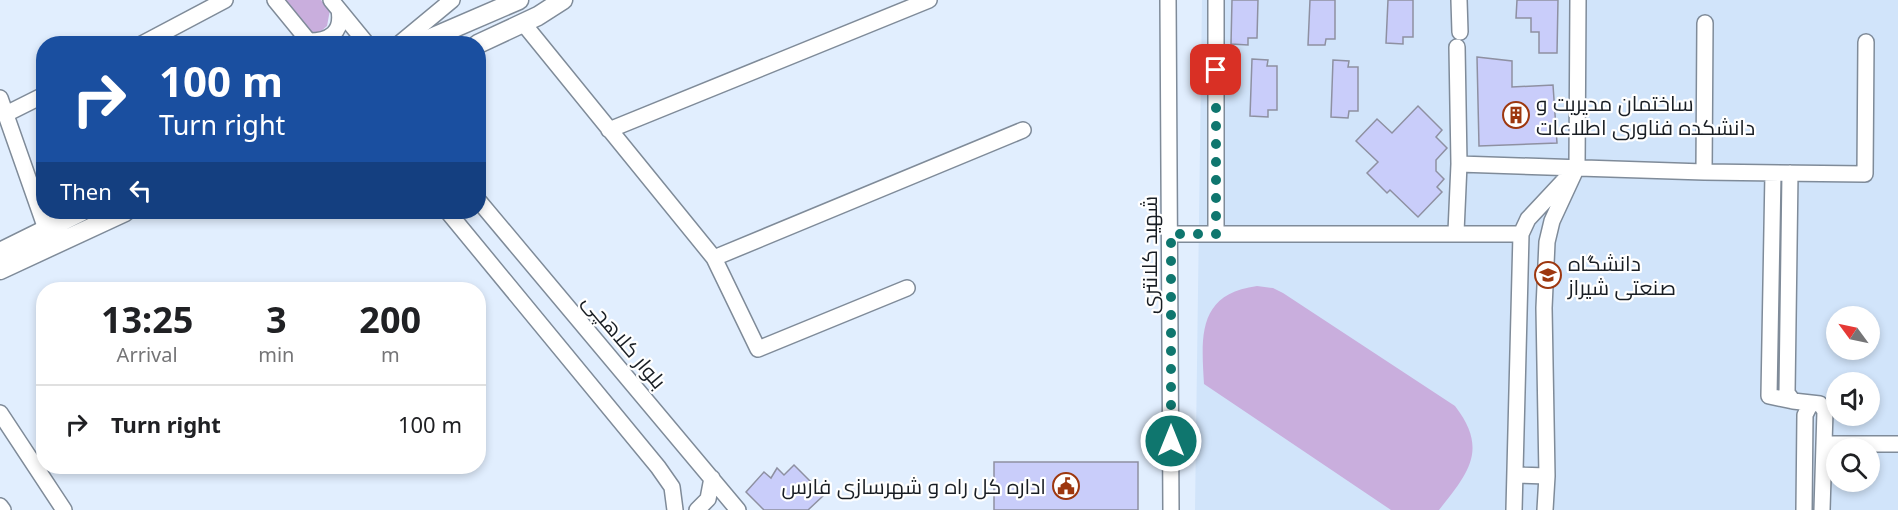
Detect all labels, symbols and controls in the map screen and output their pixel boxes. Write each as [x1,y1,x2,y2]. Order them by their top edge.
pin [1190,44,1241,95]
text: 100 m [159,52,283,109]
icon: arrive [1199,53,1232,86]
icon: right [60,60,138,138]
place label: ساختمان مدیریت و دانشکده فناوری اطلاعات [1536,89,1755,141]
building icon: ساختمان مدیریت و دانشکده فناوری اطلاعات [1501,100,1531,130]
text: Turn right [159,106,285,143]
icon: left [124,174,157,207]
text: Then [60,176,112,206]
street label: شهید کلانتری [1135,196,1163,314]
place label: دانشگاه صنعتی شیراز [1567,249,1676,301]
school or university icon: دانشگاه صنعتی شیراز [1533,260,1563,290]
street label: بلوار کلاهچی [576,288,673,395]
text: 13:25 [101,295,193,344]
text: 3 [266,295,287,344]
text: 200 [359,295,421,344]
north arrow [1826,306,1880,360]
map controls [1826,306,1880,492]
text: Arrival [117,341,178,368]
text: min [258,341,294,368]
text: m [381,341,400,368]
button: sound [1826,372,1880,426]
icon: right [60,408,93,441]
text: Turn right [111,409,221,439]
text: 100 m [398,409,462,439]
position arrow [1139,409,1203,473]
button: search [1826,438,1880,492]
public building icon: اداره کل راه و شهرسازی فارس [1051,471,1081,501]
place label: اداره کل راه و شهرسازی فارس [781,472,1046,500]

